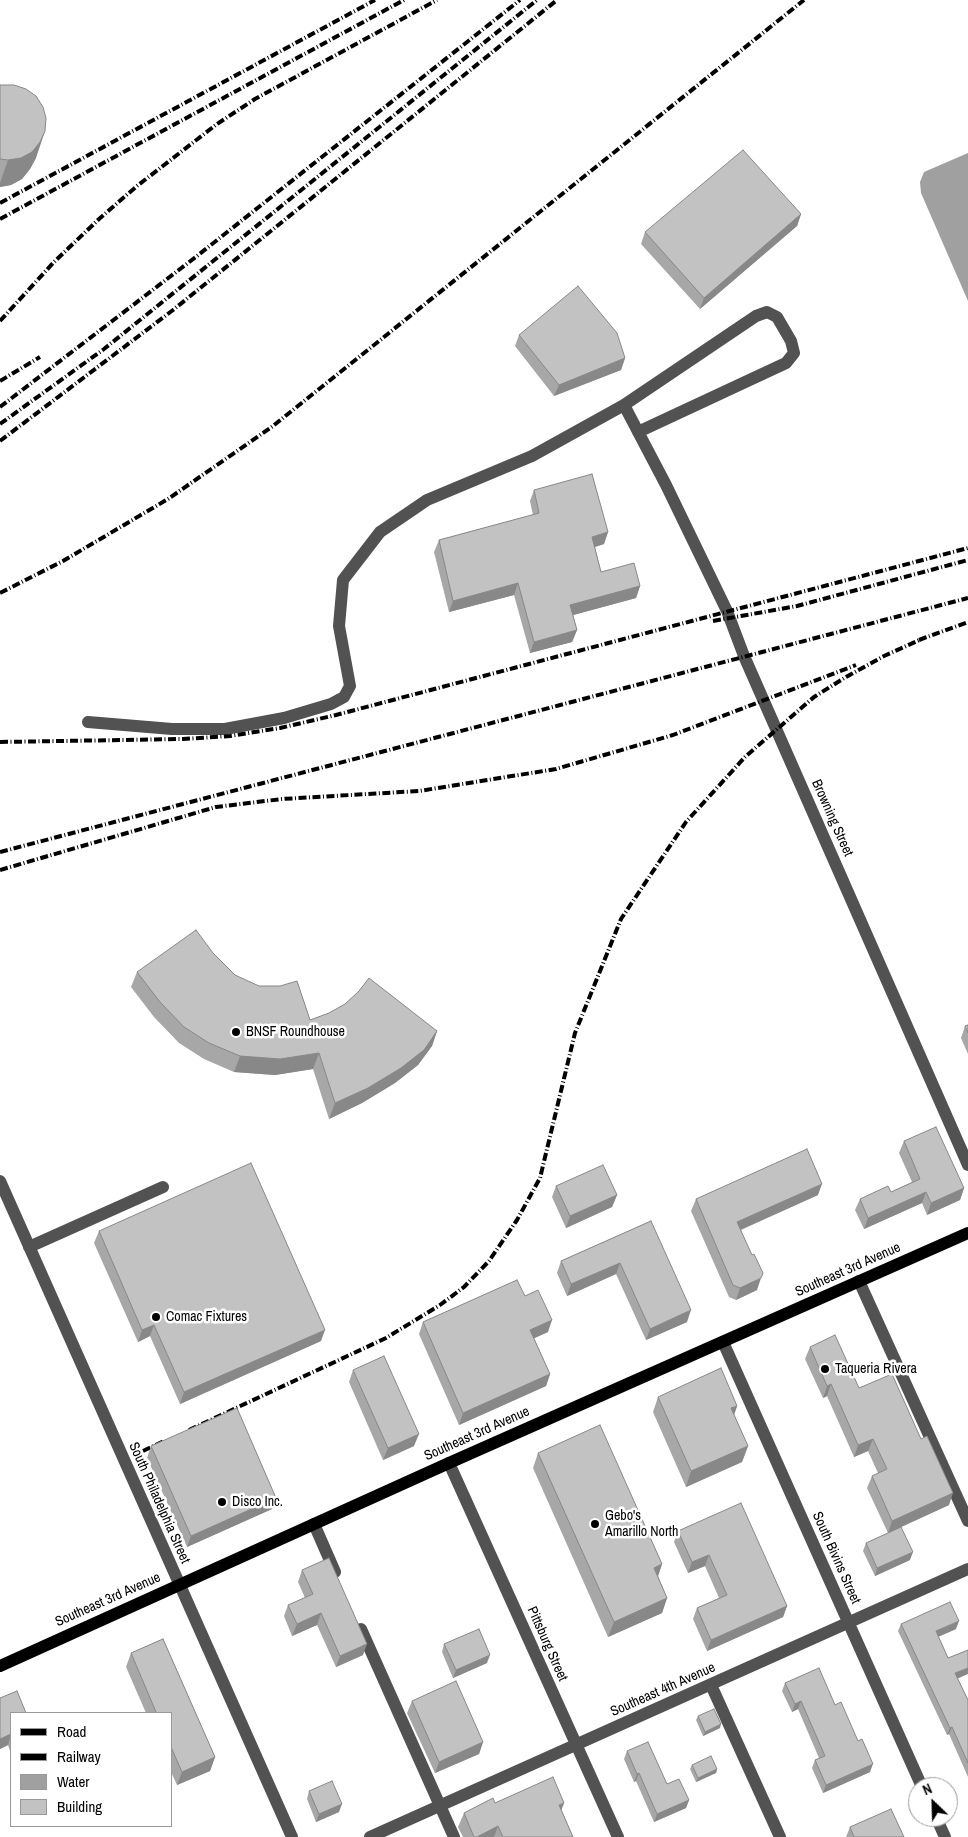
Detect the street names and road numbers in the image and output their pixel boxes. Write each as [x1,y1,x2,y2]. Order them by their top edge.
street label: Browning Street [808,777,856,859]
street label: Southeast 3rd Avenue [793,1239,903,1301]
street label: Southeast 3rd Avenue [422,1403,532,1465]
street label: South Philadelphia Street [125,1440,193,1566]
street label: South Bivins Street [808,1509,864,1607]
street label: Southeast 3rd Avenue [53,1569,163,1631]
street label: Pittsburg Street [523,1604,571,1684]
street label: Southeast 4th Avenue [608,1659,718,1721]

